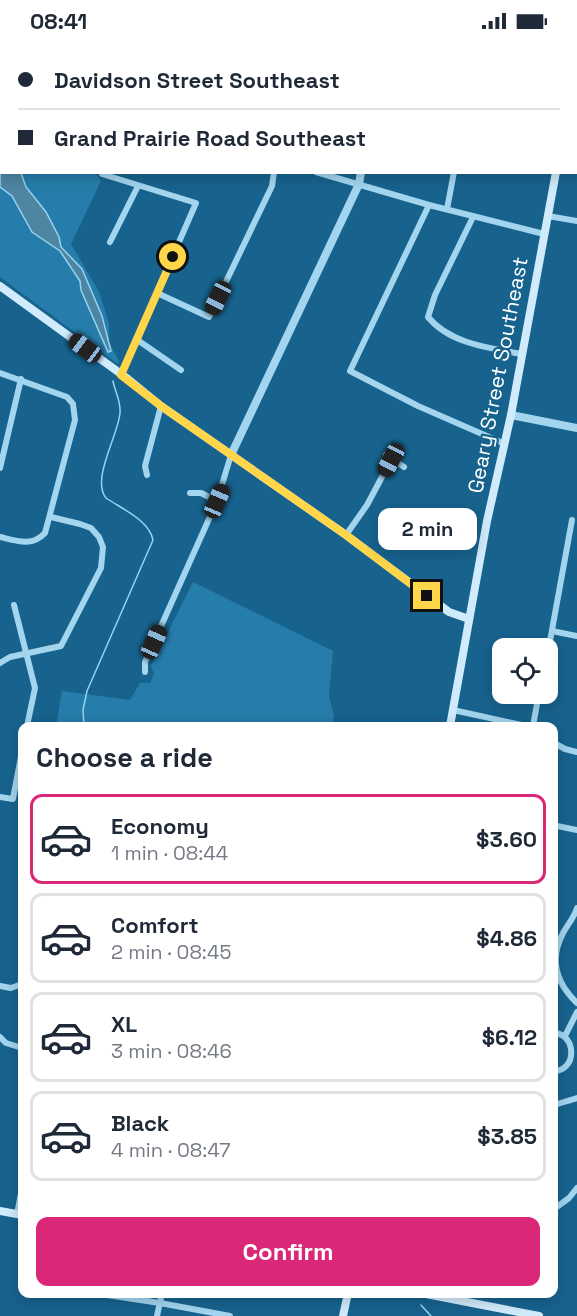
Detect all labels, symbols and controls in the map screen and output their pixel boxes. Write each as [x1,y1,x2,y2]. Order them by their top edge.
text: 08:41 [30,7,87,35]
text: Davidson Street Southeast [54,66,340,94]
text: Grand Prairie Road Southeast [54,124,366,152]
route start [159,243,186,270]
street label: Geary Street Southeast [461,254,534,495]
car [202,278,234,318]
car [65,330,105,366]
car [375,440,407,480]
car [202,481,232,521]
callout: 2 min [378,509,476,551]
text: 2 min [402,516,453,542]
route end [413,582,440,609]
car [138,622,170,662]
map controls [492,638,558,704]
button: locate [492,638,558,704]
text: Choose a ride [36,740,213,775]
icon: car [39,812,93,866]
text: Economy [111,812,209,840]
text: $3.60 [476,825,537,853]
text: 1 min · 08:44 [111,840,228,866]
icon: car [39,911,93,965]
text: Comfort [111,911,199,939]
text: $4.86 [476,924,537,952]
text: 2 min · 08:45 [111,939,231,965]
icon: car [39,1010,93,1064]
text: XL [111,1010,137,1038]
text: $6.12 [482,1023,537,1051]
text: 3 min · 08:46 [111,1038,232,1064]
icon: car [39,1109,93,1163]
text: Black [111,1109,169,1137]
text: $3.85 [477,1122,537,1150]
text: 4 min · 08:47 [111,1137,231,1163]
button: Confirm [36,1217,540,1286]

